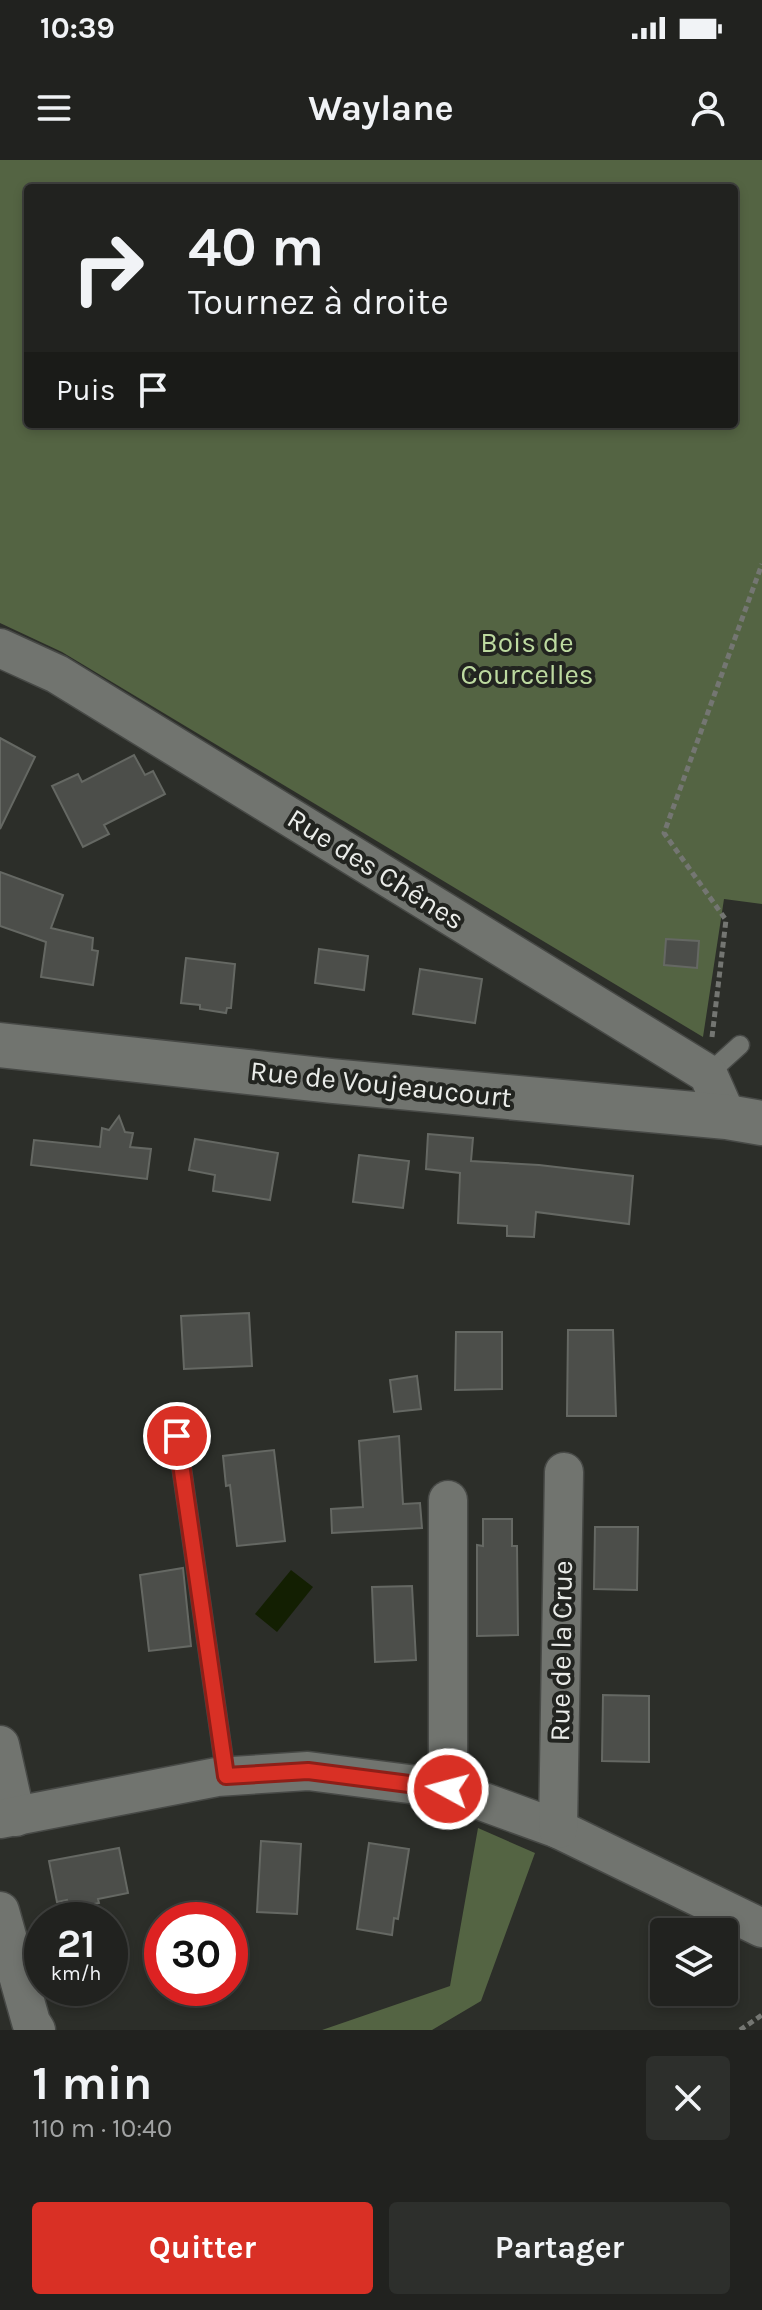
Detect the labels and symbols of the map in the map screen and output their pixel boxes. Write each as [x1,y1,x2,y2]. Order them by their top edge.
park label: Bois de Courcelles [460,626,594,691]
street label: Rue des Chênes [282,802,470,936]
street label: Rue de Voujeaucourt [249,1054,513,1114]
pin [143,1402,211,1470]
street label: Rue de la Crue [543,1560,579,1742]
position arrow [406,1747,490,1831]
speed limit sign: 30 [144,1902,248,2006]

